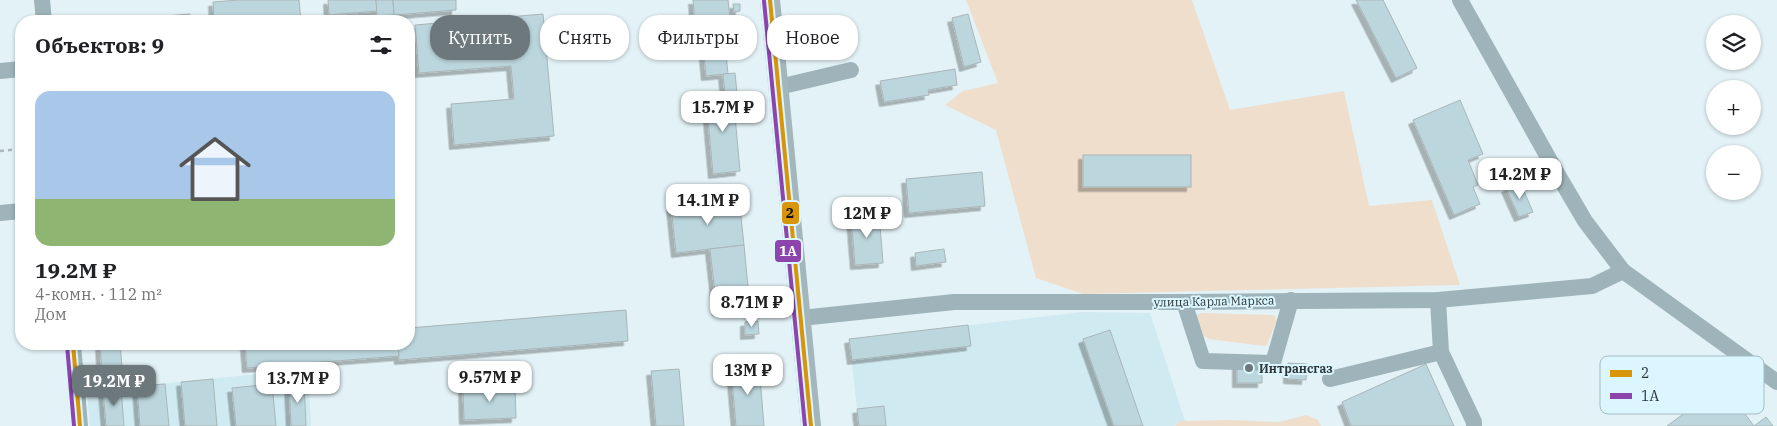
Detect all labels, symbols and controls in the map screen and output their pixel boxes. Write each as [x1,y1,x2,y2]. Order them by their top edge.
chip: Купить [430,15,530,60]
chip: Снять [540,15,629,60]
chip: Фильтры [639,15,757,60]
chip: Новое [767,15,858,60]
map controls [1706,15,1761,200]
button: layers [1706,15,1761,70]
text: Объектов: 9 [35,31,164,59]
icon: filters [367,31,395,59]
button: + [1706,80,1761,135]
pin: 15.7M ₽ [677,90,769,133]
text: 15.7M ₽ [692,97,754,117]
icon: home [170,124,260,214]
button: − [1706,145,1761,200]
pin: 14.2M ₽ [1474,158,1566,200]
text: 14.2M ₽ [1489,164,1551,184]
pin: 14.1M ₽ [662,184,754,226]
text: 14.1M ₽ [677,190,739,210]
pin: 12M ₽ [832,196,902,239]
line badge: 2 [781,201,800,225]
text: 12M ₽ [843,203,891,223]
text: 2 [786,204,794,222]
line badge: 1А [774,239,802,263]
text: 1А [779,242,797,260]
text: 19.2M ₽ [35,256,117,284]
text: 4-комн. · 112 m² [35,284,162,304]
pin: 8.71M ₽ [706,286,798,328]
text: 8.71M ₽ [721,292,783,312]
street label: улица Карла Маркса [1153,292,1275,310]
text: Дом [35,304,67,324]
pin: 13M ₽ [713,354,783,396]
legend [1600,356,1764,414]
pin: 9.57M ₽ [444,360,536,403]
text: 13M ₽ [724,360,772,380]
place label: Интрансгаз [1259,361,1333,376]
pin: 13.7M ₽ [252,362,344,404]
marker: Интрансгаз [1243,362,1255,374]
pin: 19.2M ₽ [68,364,160,407]
text: 2 [1641,364,1649,382]
text: 9.57M ₽ [459,367,521,387]
text: 13.7M ₽ [267,368,329,388]
text: 19.2M ₽ [83,371,145,391]
text: 1А [1641,387,1659,405]

